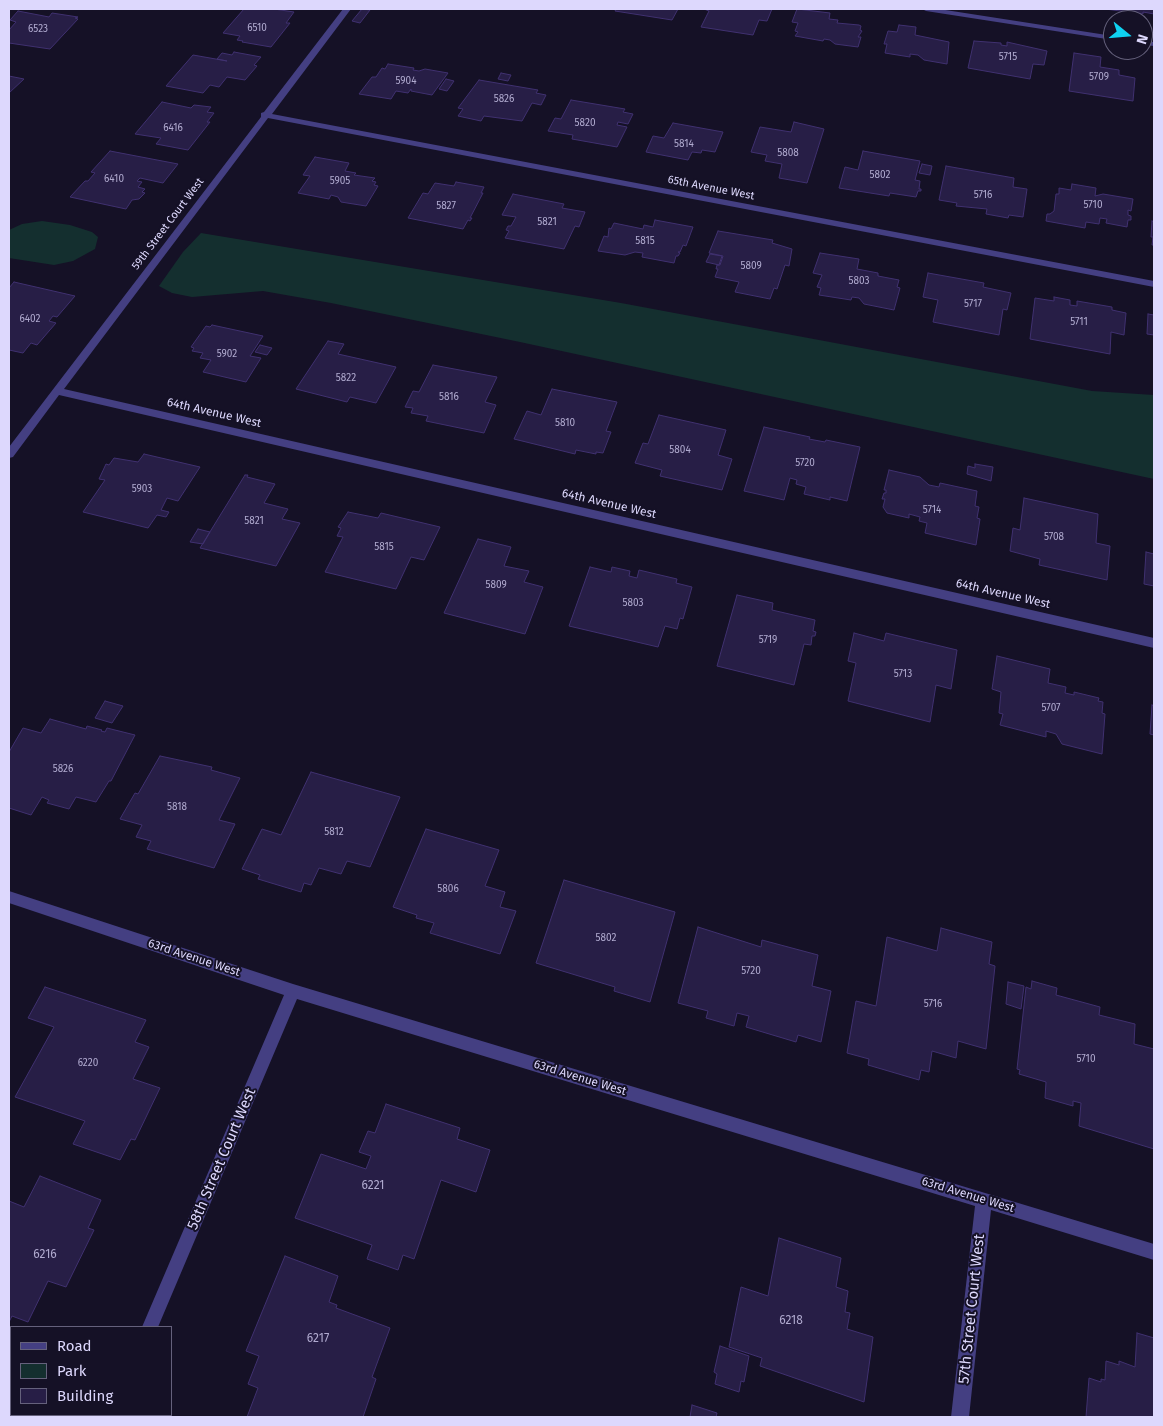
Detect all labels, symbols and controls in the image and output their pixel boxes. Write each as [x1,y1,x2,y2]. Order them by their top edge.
north arrow [1103,10,1153,60]
house number: 6510 [247,22,267,34]
house number: 6523 [28,23,48,35]
text: N [1132,32,1151,46]
house number: 5715 [999,51,1017,63]
house number: 5709 [1089,71,1109,83]
house number: 5904 [395,75,417,87]
house number: 5826 [494,93,514,105]
house number: 5820 [575,117,595,129]
house number: 6416 [163,122,183,134]
house number: 5814 [674,138,694,150]
house number: 5808 [777,147,799,159]
house number: 5802 [870,169,890,181]
house number: 6410 [104,173,124,185]
street label: 65th Avenue West [667,173,755,203]
house number: 5905 [330,175,350,187]
street label: 59th Street Court West [129,176,207,272]
house number: 5716 [974,189,992,201]
house number: 5710 [1084,199,1102,211]
house number: 5827 [436,200,456,212]
house number: 5821 [537,216,557,228]
house number: 5815 [635,235,655,247]
house number: 5809 [740,260,762,272]
house number: 5803 [849,275,869,287]
house number: 5717 [964,298,982,310]
house number: 6402 [19,313,41,325]
house number: 5711 [1070,316,1088,328]
house number: 5902 [217,348,237,360]
house number: 5822 [336,372,356,384]
house number: 5816 [439,391,459,403]
street label: 64th Avenue West [165,395,263,431]
house number: 5810 [555,417,575,429]
house number: 5804 [669,444,691,456]
house number: 5720 [795,457,815,469]
house number: 5903 [132,483,152,495]
street label: 64th Avenue West [560,486,658,522]
house number: 5714 [923,504,941,516]
house number: 5821 [244,515,264,527]
house number: 5708 [1044,531,1064,543]
house number: 5815 [374,541,394,553]
street label: 64th Avenue West [954,576,1052,612]
house number: 5809 [485,579,507,591]
house number: 5803 [623,597,643,609]
house number: 5719 [759,634,777,646]
house number: 5713 [894,668,912,680]
house number: 5707 [1042,702,1060,714]
house number: 5826 [53,763,73,775]
house number: 5818 [167,801,187,813]
house number: 5812 [324,826,344,838]
house number: 5806 [437,883,459,895]
house number: 5802 [596,932,616,944]
street label: 63rd Avenue West [146,936,242,980]
house number: 5720 [741,965,761,977]
house number: 5716 [924,998,942,1010]
house number: 5710 [1077,1053,1095,1065]
house number: 6220 [78,1057,98,1069]
street label: 63rd Avenue West [532,1057,628,1099]
street label: 58th Street Court West [184,1085,260,1233]
street label: 63rd Avenue West [920,1174,1016,1216]
house number: 6221 [361,1179,385,1193]
street label: 57th Street Court West [955,1233,989,1385]
house number: 6216 [33,1248,57,1262]
house number: 6218 [779,1314,803,1328]
legend [10,1326,172,1416]
house number: 6217 [307,1332,329,1346]
text: Road [57,1337,92,1355]
text: Park [57,1362,87,1380]
text: Building [57,1387,113,1405]

